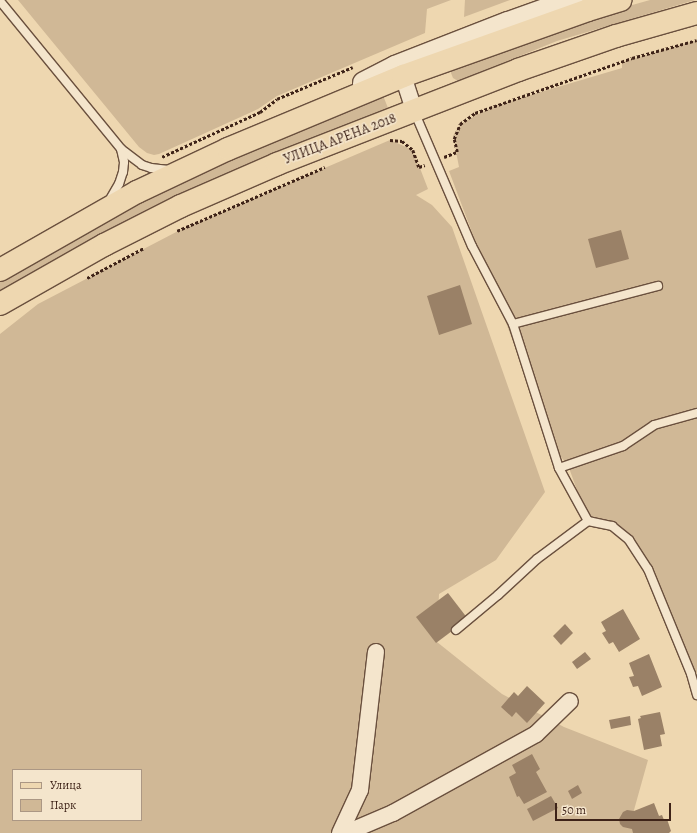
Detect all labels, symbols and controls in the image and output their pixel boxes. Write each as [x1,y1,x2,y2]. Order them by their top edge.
street label: УЛИЦА АРЕНА 2018 [281,110,399,168]
legend [12,769,142,821]
text: Улица [50,777,81,793]
scale bar [557,795,673,821]
text: Парк [50,797,76,813]
text: 50 m [562,802,586,818]

